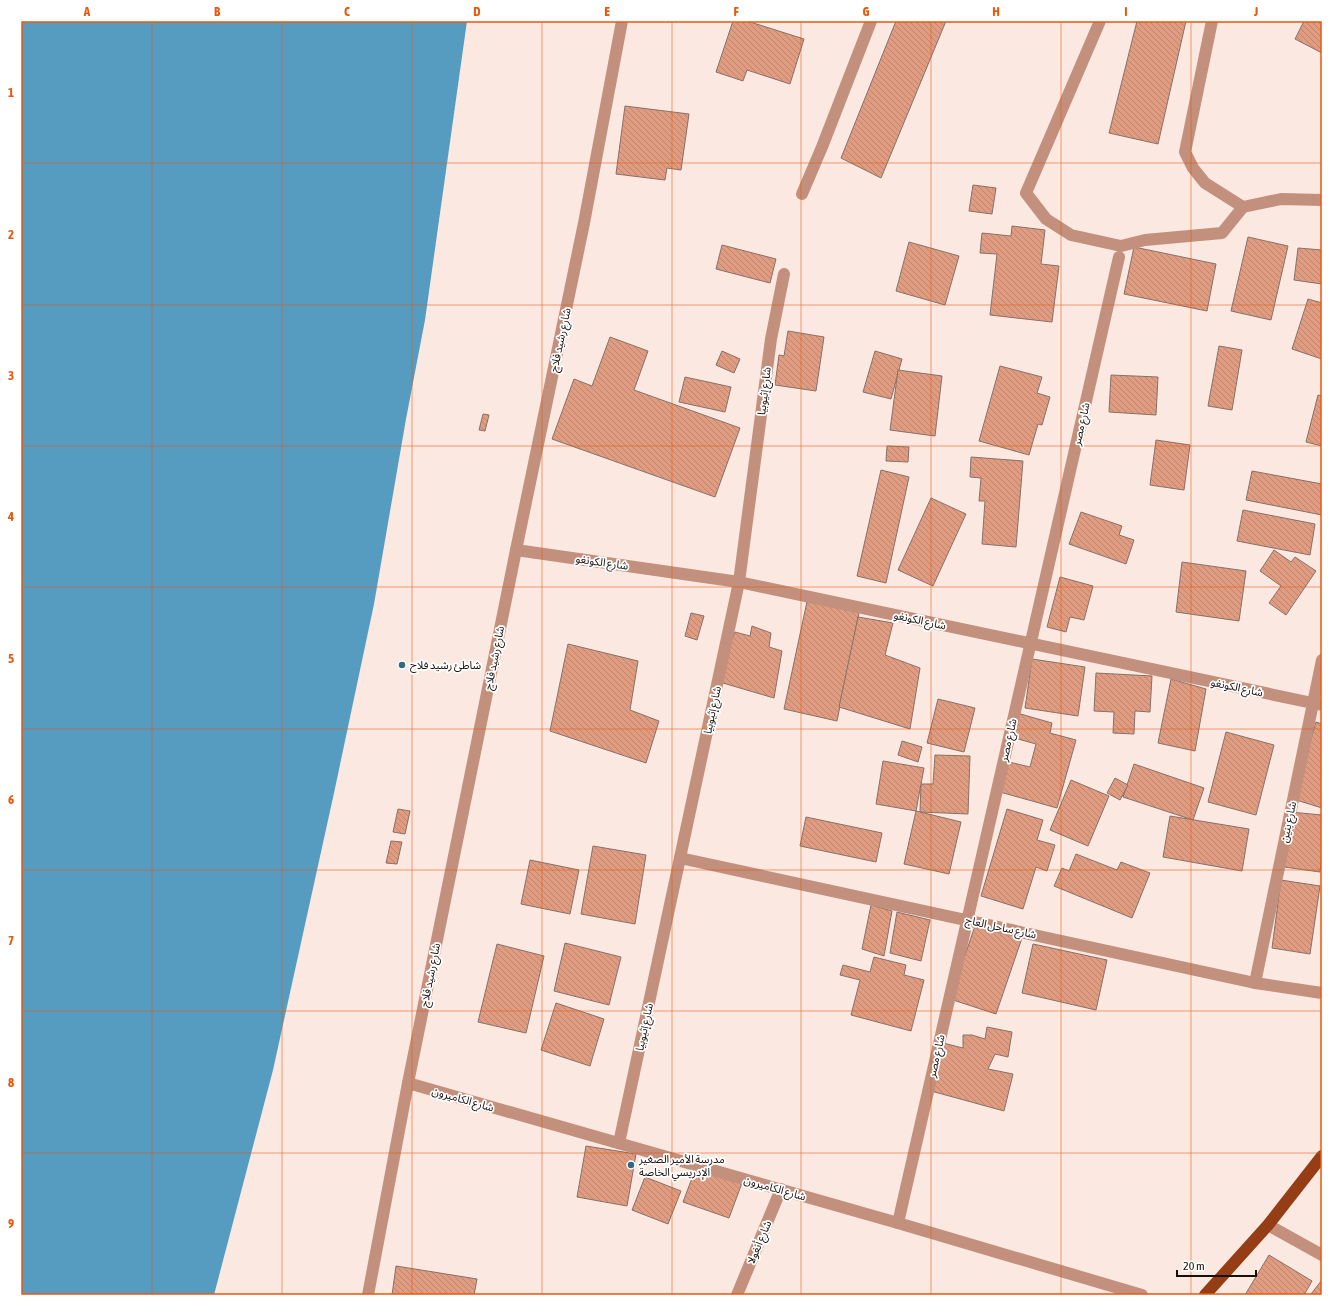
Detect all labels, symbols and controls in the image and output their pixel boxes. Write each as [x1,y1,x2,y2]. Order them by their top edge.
text: A [83,4,91,19]
text: B [214,4,221,19]
text: C [344,4,350,19]
text: D [473,4,481,19]
text: E [604,4,610,19]
text: F [733,4,739,19]
text: G [863,4,870,19]
text: H [992,4,1000,19]
text: I [1124,4,1128,19]
text: J [1253,4,1258,19]
text: 1 [8,85,14,100]
text: 2 [8,227,14,242]
street label: شارع رشيد فلاح [547,306,575,374]
street label: شارع إثيوبيا [755,366,775,416]
text: 3 [8,368,14,383]
street label: شارع مصر [1070,401,1094,448]
text: 4 [7,509,14,524]
street label: شارع الكونغو [575,552,629,574]
street label: شارع الكونغو [892,609,948,633]
street label: شارع رشيد فلاح [482,624,508,692]
text: 5 [8,651,14,666]
place label: شاطئ رشيد فلاح [410,659,482,673]
marker: شاطئ رشيد فلاح [397,660,407,670]
street label: شارع الكونغو [1209,676,1265,700]
street label: شارع إثيوبيا [701,685,725,735]
street label: شارع مصر [997,717,1021,764]
text: 6 [8,792,14,807]
street label: شارع بنين [1278,800,1300,844]
street label: شارع ساحل العاج [964,914,1038,942]
text: 7 [8,933,14,948]
street label: شارع رشيد فلاح [418,941,444,1009]
street label: شارع إثيوبيا [633,1002,657,1052]
street label: شارع مصر [925,1033,949,1080]
text: 8 [8,1075,14,1090]
street label: شارع الكاميرون [430,1084,496,1116]
place label: مدرسة الأمير الصغير الإدريسي الخاصة [638,1153,725,1182]
marker: مدرسة الأمير الصغير الإدريسي الخاصة [626,1160,636,1170]
street label: شارع الكاميرون [742,1173,808,1205]
text: 9 [8,1216,14,1231]
street label: شارع أنغولا [744,1218,775,1266]
scale bar [1177,1252,1256,1278]
text: 20 m [1183,1259,1205,1273]

